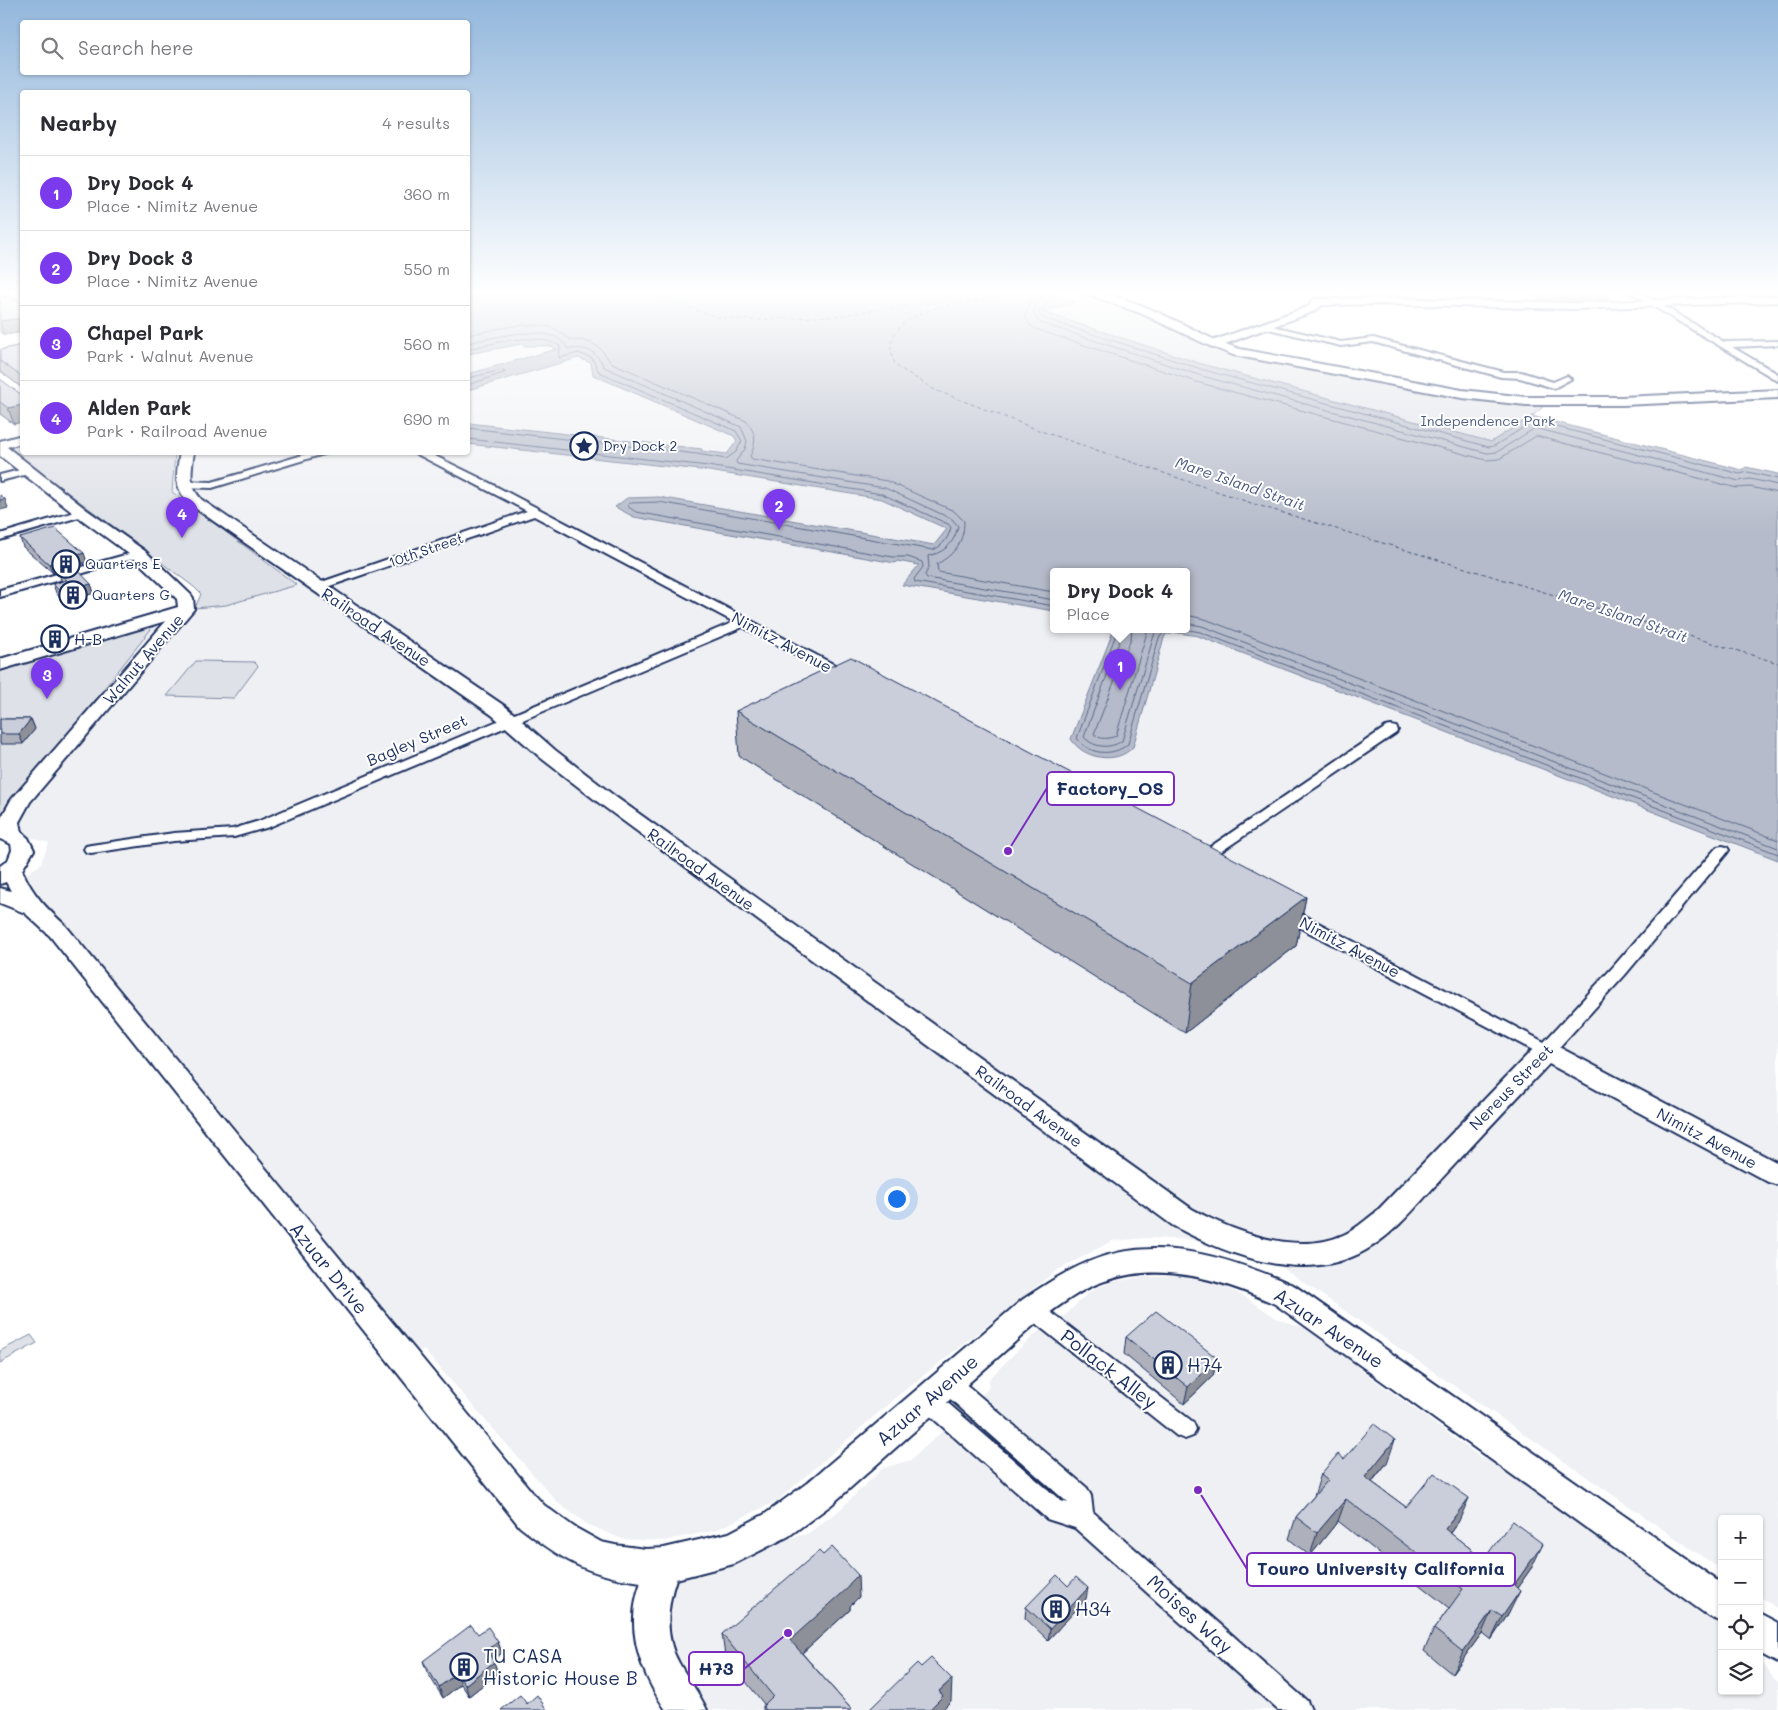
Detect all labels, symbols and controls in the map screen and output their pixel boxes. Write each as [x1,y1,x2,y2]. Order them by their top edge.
search box [20,20,470,75]
icon: search [38,34,66,62]
text: Search here [78,35,194,60]
text: Nearby [40,109,117,136]
text: 4 results [382,112,450,133]
text: Dry Dock 4 [87,170,193,195]
text: 1 [52,183,60,204]
text: 360 m [403,183,450,204]
text: Place · Nimitz Avenue [87,195,258,216]
text: Dry Dock 3 [87,245,193,270]
text: 2 [52,258,60,279]
text: 550 m [404,258,450,279]
text: Place · Nimitz Avenue [87,270,258,291]
text: Chapel Park [87,320,204,345]
text: 3 [51,333,61,354]
text: 560 m [403,333,450,354]
text: Park · Walnut Avenue [87,345,254,366]
text: Alden Park [87,395,191,420]
text: 4 [51,408,61,429]
text: 690 m [403,408,450,429]
park label: Independence Park [1421,411,1555,430]
text: Park · Railroad Avenue [87,420,268,441]
place icon: Dry Dock 2 [569,431,599,461]
place label: Dry Dock 2 [603,436,677,455]
water label: Mare Island Strait [1173,452,1308,515]
pin: 2 [763,489,795,530]
pin: 4 [166,497,198,538]
street label: 10th Street [386,528,466,571]
building icon: Quarters E [51,549,81,579]
place label: Quarters E [85,554,161,573]
popup [1050,568,1190,633]
text: Dry Dock 4 [1067,578,1173,603]
building icon: Quarters G [58,580,88,610]
street label: Railroad Avenue [318,582,435,671]
water label: Mare Island Strait [1556,584,1691,647]
place label: Quarters G [92,585,170,604]
text: Place [1067,603,1110,624]
street label: Nimitz Avenue [728,606,836,677]
street label: Walnut Avenue [98,609,188,708]
building icon: H-B [40,624,70,654]
place label: H-B [74,628,102,649]
pin: 1 [1104,649,1136,690]
pin: 3 [31,658,63,699]
street label: Bagley Street [363,709,470,770]
callout: Factory_OS [1047,772,1174,805]
text: Factory_OS [1056,776,1164,800]
street label: Railroad Avenue [644,823,759,914]
street label: Nimitz Avenue [1296,911,1404,982]
street label: Nereus Street [1464,1039,1557,1134]
street label: Railroad Avenue [972,1060,1087,1151]
street label: Nimitz Avenue [1653,1102,1761,1173]
your location [884,1186,910,1212]
street label: Azuar Drive [285,1216,374,1319]
street label: Azuar Avenue [1270,1282,1389,1374]
street label: Pollack Alley [1056,1323,1163,1414]
street label: Azuar Avenue [870,1348,983,1451]
building icon: H74 [1153,1350,1183,1380]
place label: H74 [1187,1352,1222,1377]
map controls [1718,1515,1763,1695]
button: + [1718,1515,1763,1560]
callout: Touro University California [1247,1553,1515,1586]
text: Touro University California [1257,1556,1505,1580]
button: − [1718,1560,1763,1605]
street label: Moises Way [1142,1569,1238,1659]
building icon: H34 [1041,1594,1071,1624]
place label: H34 [1075,1596,1111,1621]
button: locate [1718,1605,1763,1650]
place label: TU CASA Historic House B [483,1643,638,1690]
button: layers [1718,1650,1763,1695]
building icon: TU CASA Historic House B [449,1652,479,1682]
callout: H73 [689,1652,744,1685]
text: H73 [698,1656,734,1680]

